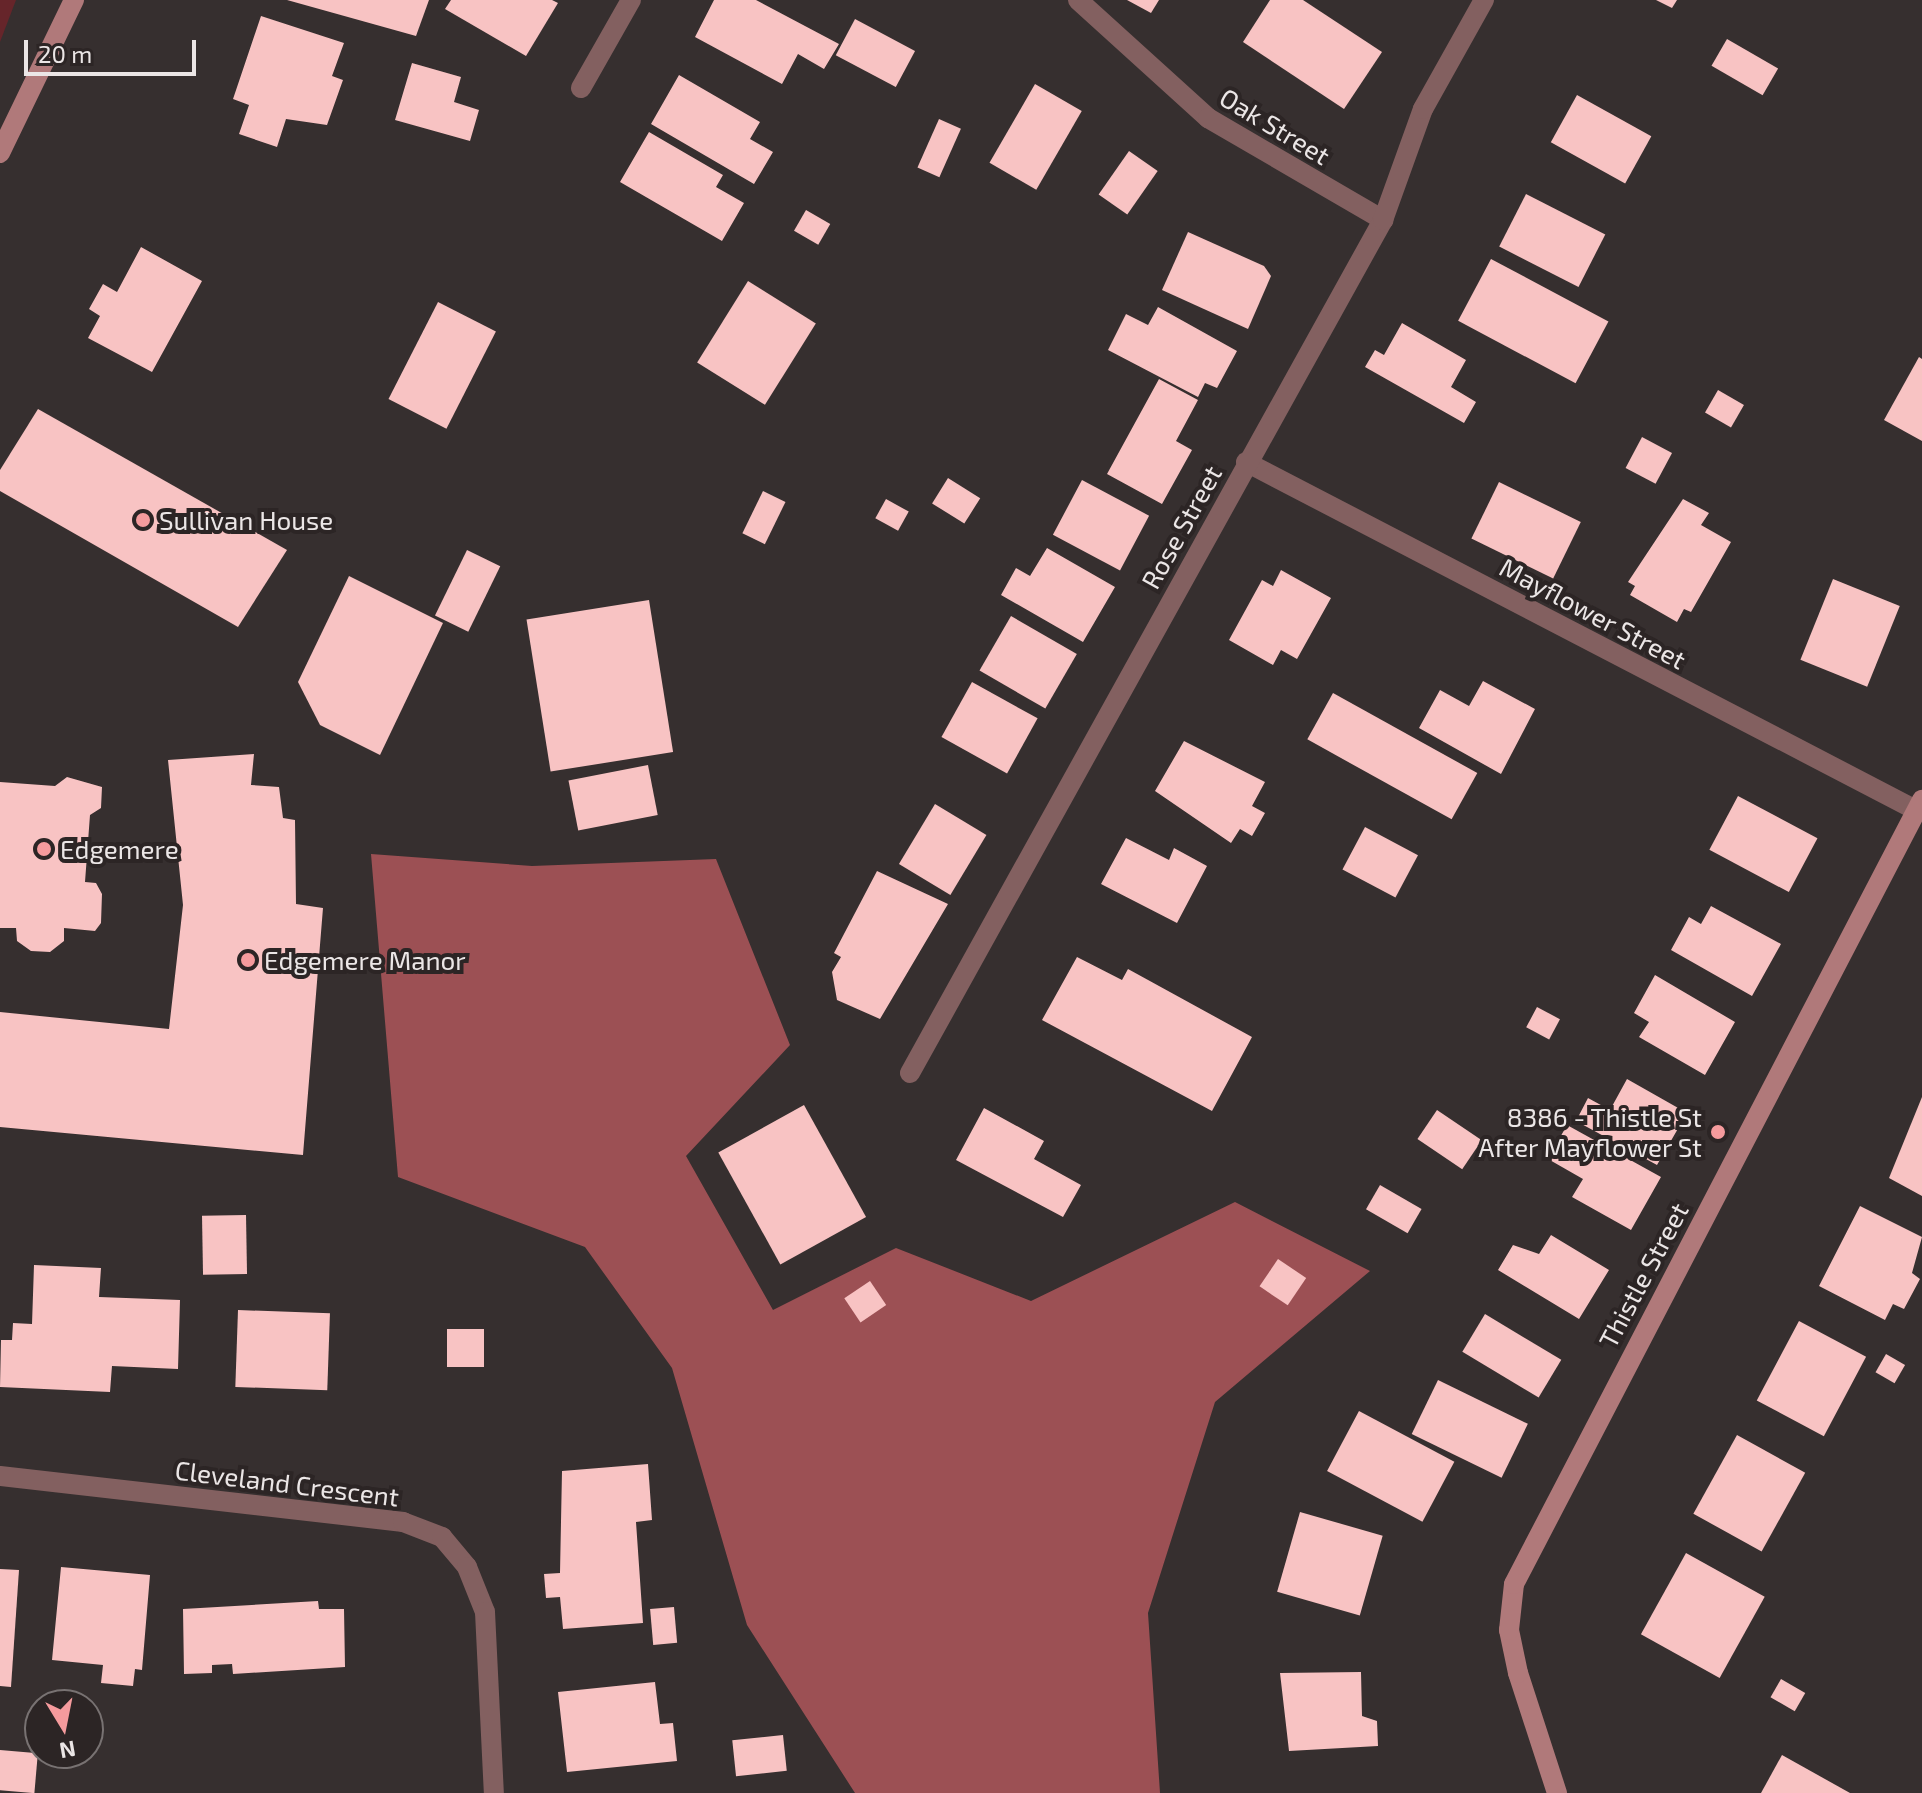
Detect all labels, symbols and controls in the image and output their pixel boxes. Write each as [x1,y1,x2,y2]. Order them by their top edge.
scale bar [28,24,200,74]
text: 20 m [38,39,92,68]
street label: Oak Street [1214,81,1336,171]
street label: Rose Street [1134,460,1228,594]
place label: Sullivan House [159,504,333,536]
marker: Sullivan House [134,511,152,529]
street label: Mayflower Street [1494,551,1692,675]
place label: Edgemere [60,833,179,865]
marker: Edgemere [35,840,53,858]
place label: Edgemere Manor [264,944,466,976]
marker: Edgemere Manor [239,951,257,969]
place label: 8386 - Thistle St After Mayflower St [1477,1101,1702,1162]
marker: 8386 - Thistle St After Mayflower St [1709,1123,1727,1141]
street label: Thistle Street [1592,1197,1694,1353]
street label: Cleveland Crescent [173,1454,401,1512]
north arrow [24,1689,104,1769]
text: N [58,1736,78,1765]

